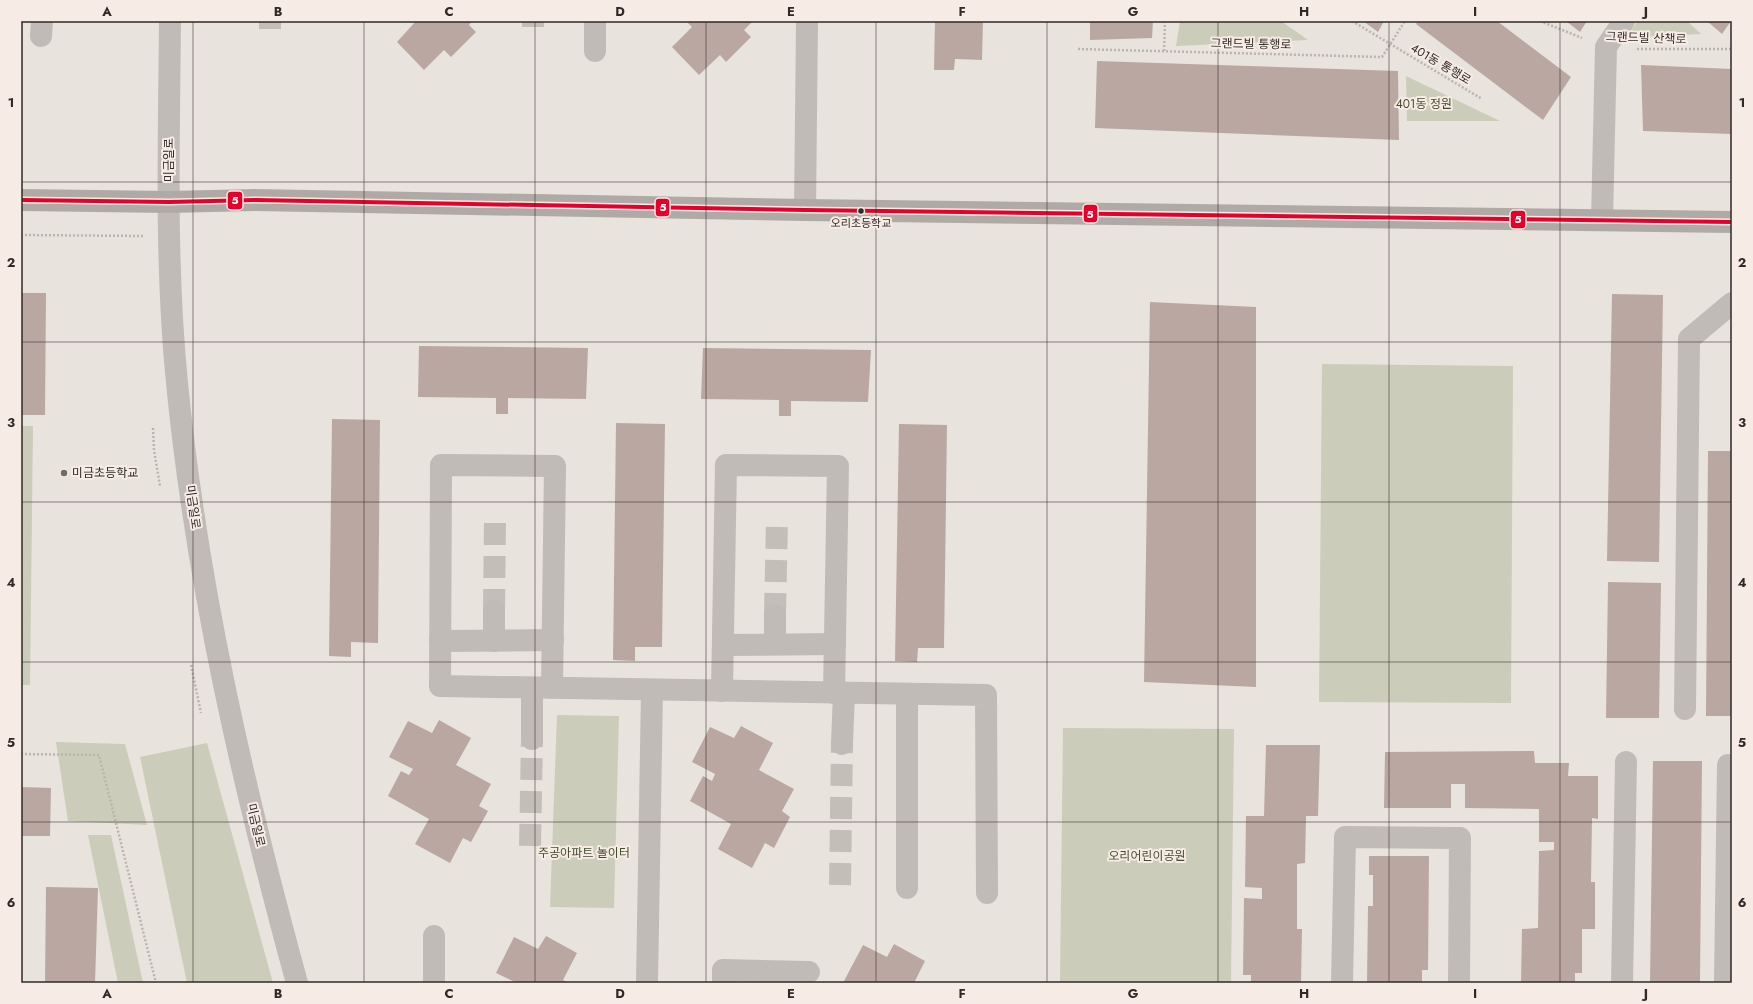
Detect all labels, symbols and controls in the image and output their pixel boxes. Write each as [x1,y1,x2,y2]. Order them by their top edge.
text: A [101,2,112,21]
text: B [274,2,283,21]
text: C [444,2,454,21]
text: D [615,2,625,21]
text: E [787,2,795,21]
text: F [958,2,966,21]
text: G [1128,2,1139,21]
text: H [1299,2,1309,21]
text: I [1473,2,1477,21]
text: J [1641,2,1648,21]
street label: 그랜드빌 산책로 [1605,28,1687,48]
street label: 그랜드빌 통행로 [1210,34,1292,54]
street label: 401동 통행로 [1407,39,1475,89]
text: 1 [8,93,14,112]
text: 1 [1739,93,1745,112]
park label: 401동 정원 [1396,95,1452,113]
street label: 미금일로 [160,138,178,182]
line badge: 5 [227,191,243,210]
text: 5 [231,192,239,208]
line badge: 5 [655,198,670,217]
text: 5 [659,199,667,215]
line badge: 5 [1083,204,1098,223]
marker: 오리초등학교 [856,206,866,216]
text: 5 [1086,206,1094,222]
line badge: 5 [1510,210,1526,229]
text: 5 [1514,211,1522,227]
place label: 오리초등학교 [831,215,891,231]
text: 2 [7,253,15,272]
text: 2 [1738,253,1746,272]
text: 3 [7,413,15,432]
text: 3 [1738,413,1746,432]
place label: 미금초등학교 [72,464,138,482]
marker: 미금초등학교 [59,468,69,478]
street label: 미금일로 [181,484,205,530]
text: 4 [6,573,16,592]
text: 4 [1737,573,1747,592]
text: 5 [7,733,15,752]
text: 5 [1738,733,1746,752]
street label: 미금일로 [242,801,270,849]
park label: 주공아파트 놀이터 [538,844,630,862]
park label: 오리어린이공원 [1108,847,1186,865]
text: 6 [7,893,16,912]
text: 6 [1738,893,1747,912]
text: A [101,984,112,1003]
text: B [274,984,283,1003]
text: C [444,984,454,1003]
text: D [615,984,625,1003]
text: E [787,984,795,1003]
text: F [958,984,966,1003]
text: G [1128,984,1139,1003]
text: H [1299,984,1309,1003]
text: I [1473,984,1477,1003]
text: J [1641,984,1648,1003]

